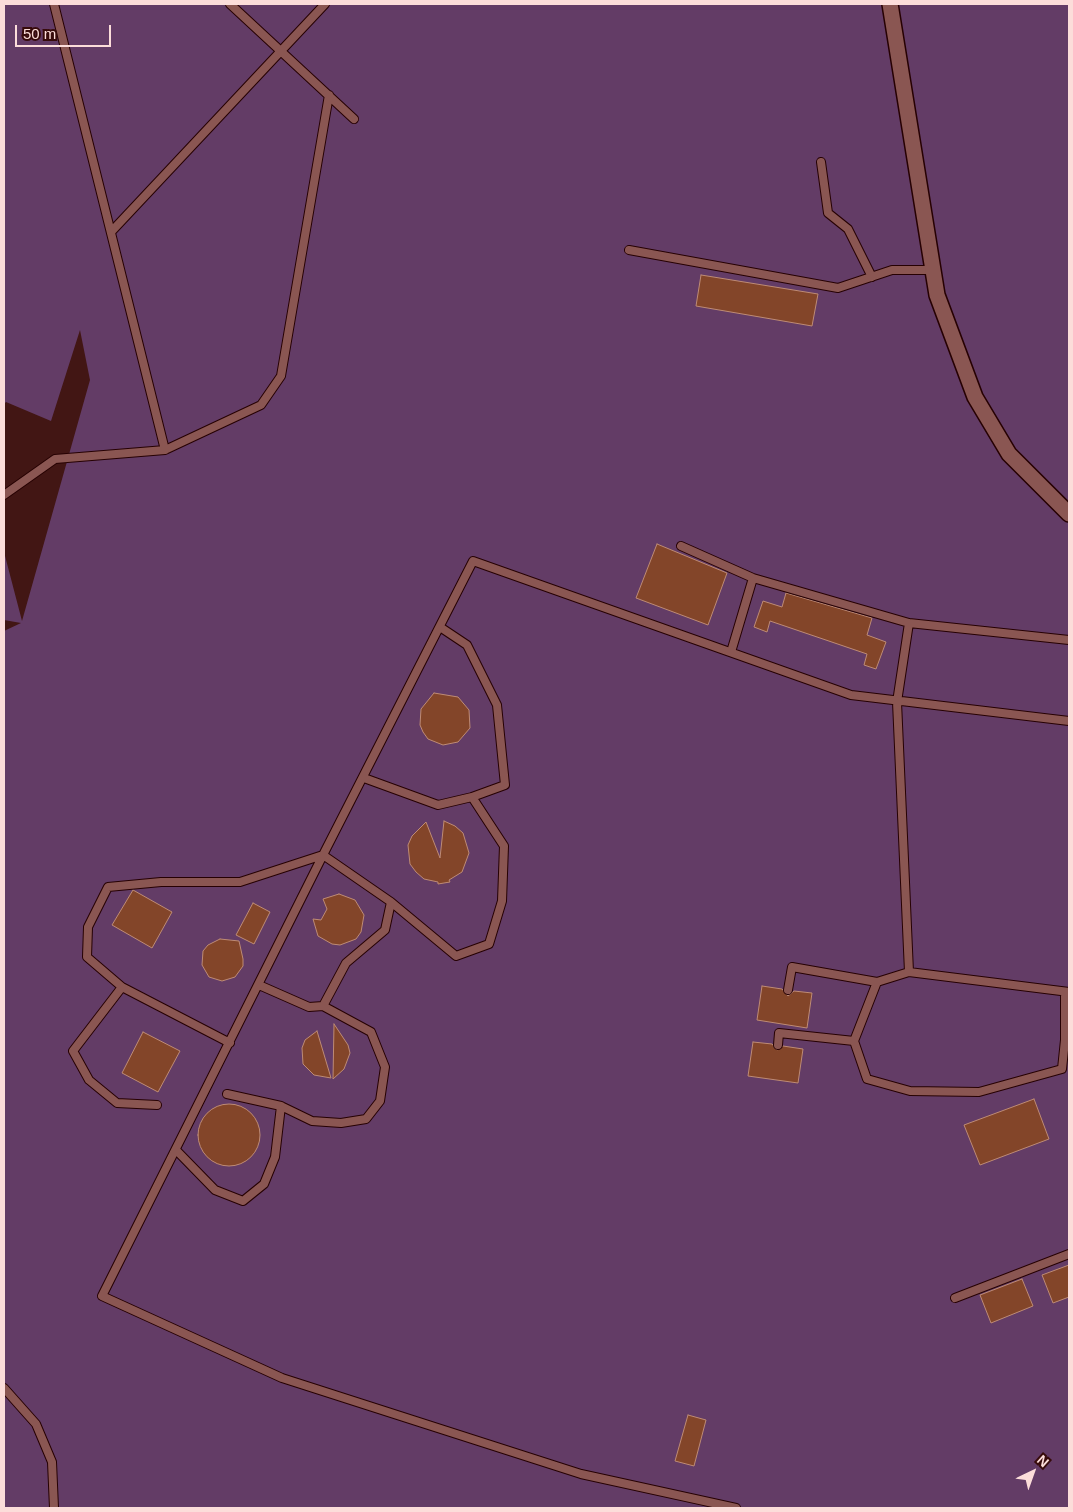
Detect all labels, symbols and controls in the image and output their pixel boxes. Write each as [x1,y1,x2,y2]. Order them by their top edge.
scale bar [18,15,114,47]
text: 50 m [23,25,56,42]
north arrow [1008,1447,1058,1497]
text: N [1034,1452,1052,1470]

